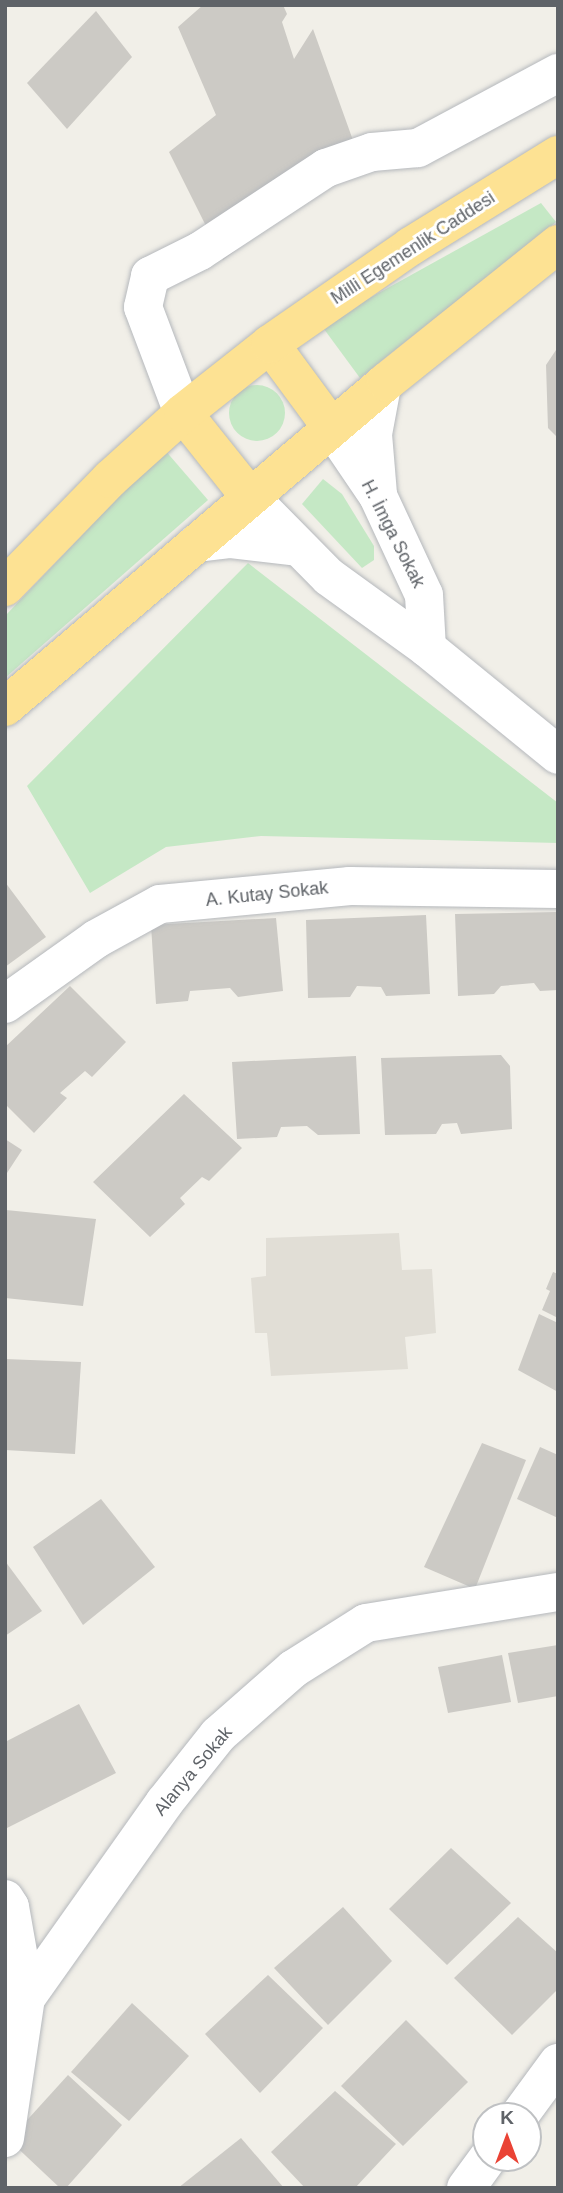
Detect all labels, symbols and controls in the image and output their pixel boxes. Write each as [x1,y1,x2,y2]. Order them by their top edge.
street label: Milli Egemenlik Caddesi [327,187,499,309]
street label: H. İmga Sokak [357,477,429,591]
street label: A. Kutay Sokak [205,877,329,911]
street label: Alanya Sokak [149,1722,237,1820]
north arrow [472,2102,542,2172]
text: K [500,2107,514,2128]

